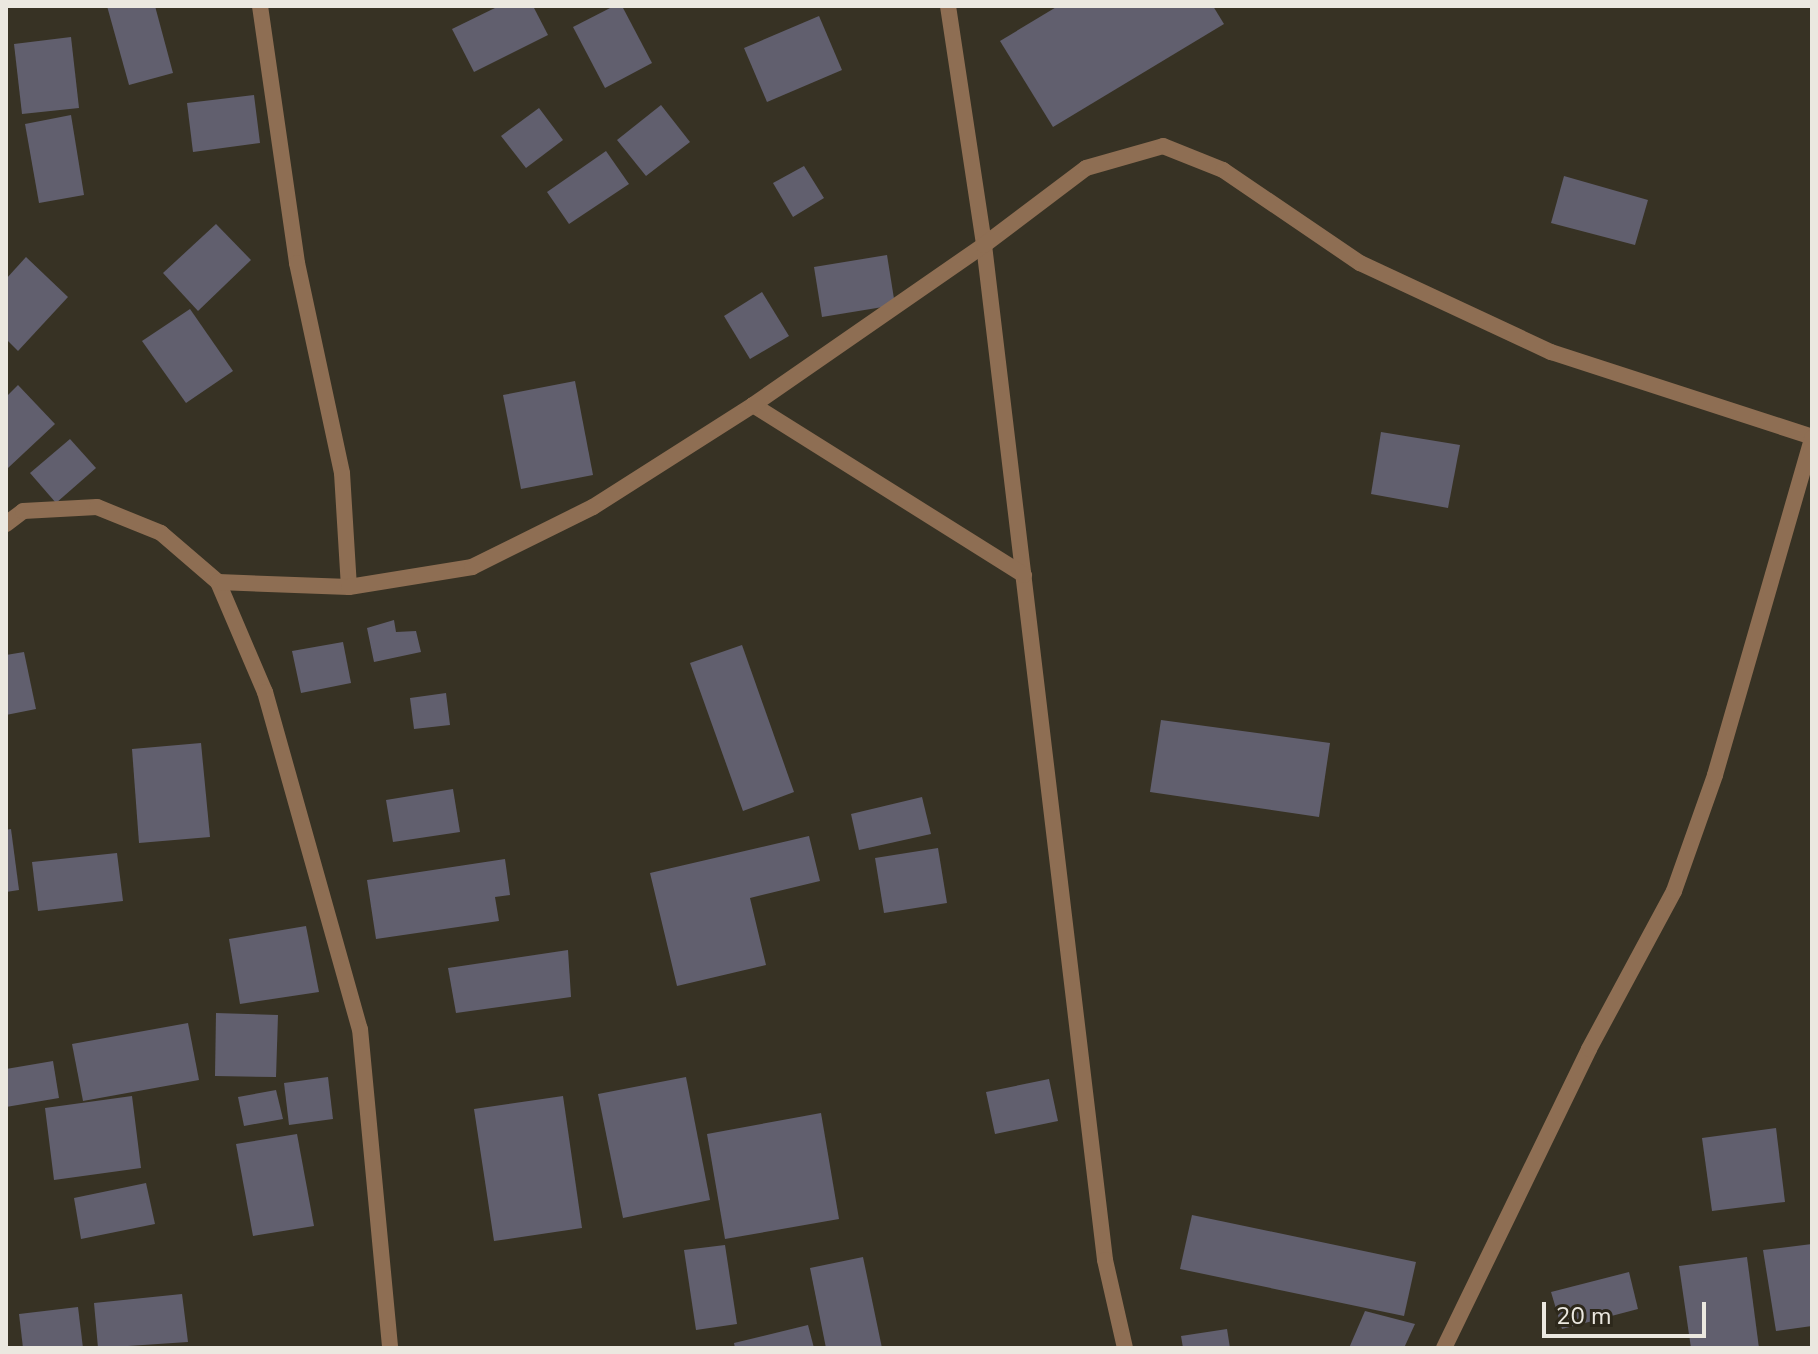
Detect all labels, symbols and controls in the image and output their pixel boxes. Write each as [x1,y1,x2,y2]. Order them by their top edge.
scale bar [1546,1286,1710,1336]
text: 20 m [1556,1300,1612,1332]

